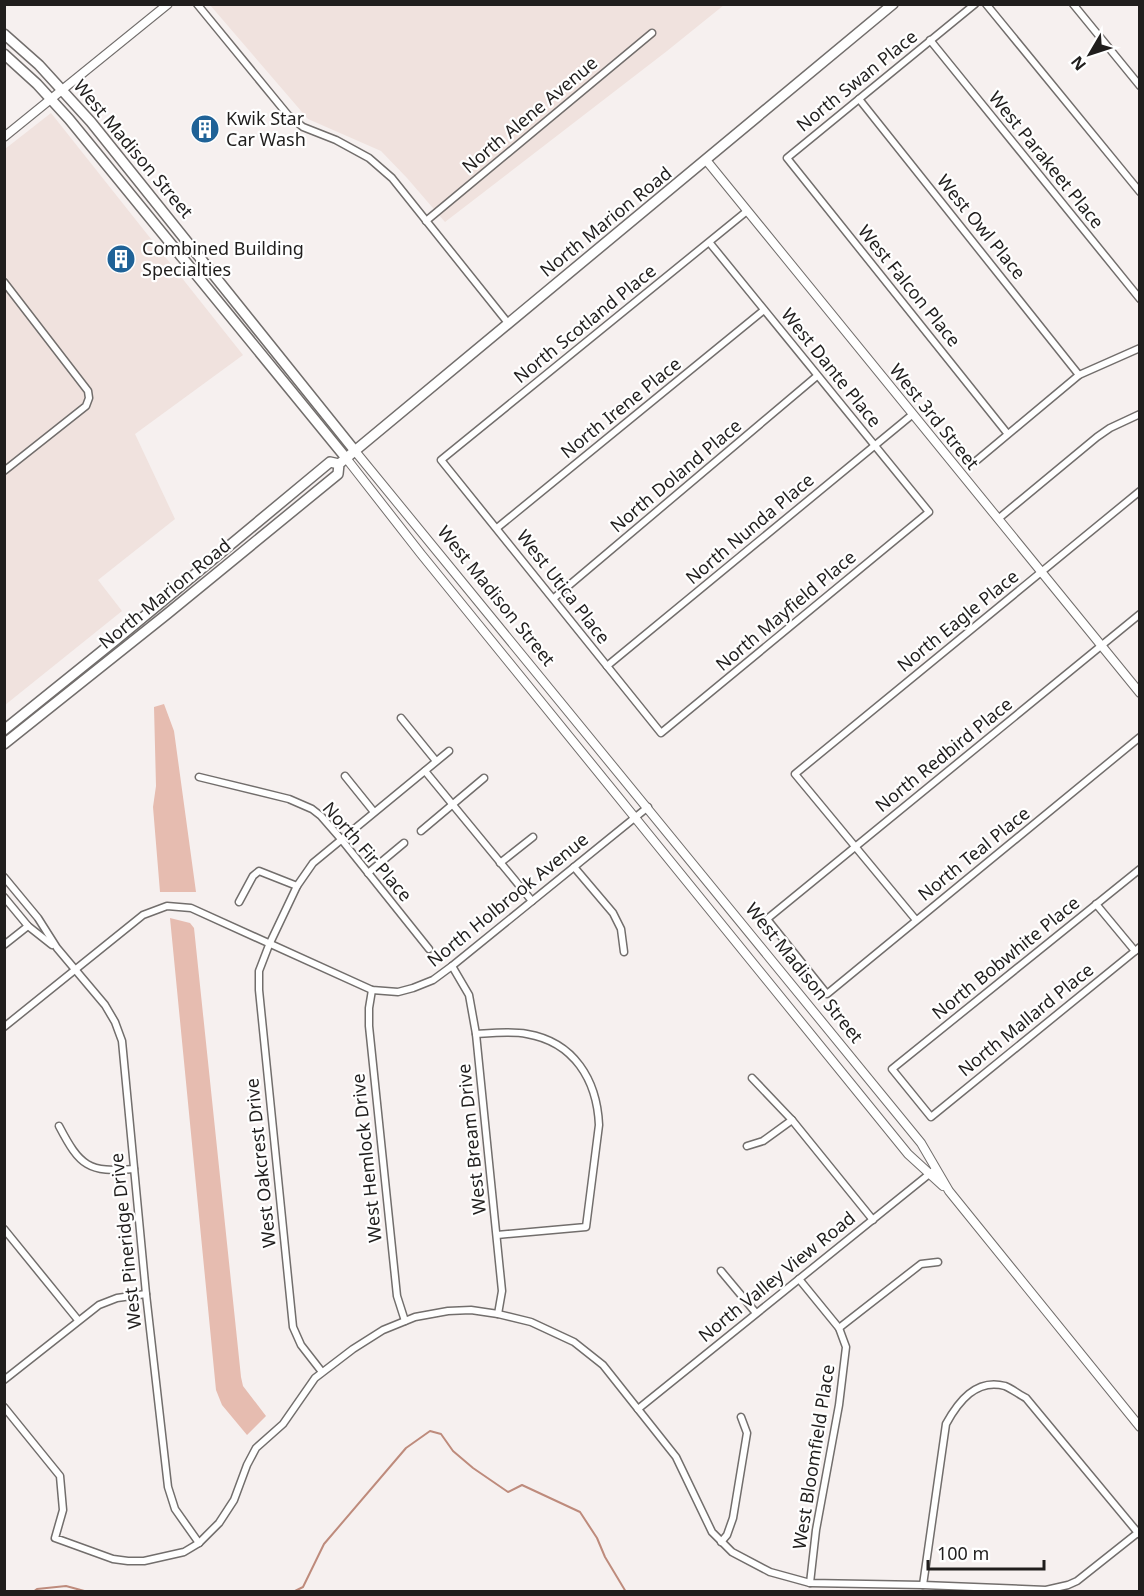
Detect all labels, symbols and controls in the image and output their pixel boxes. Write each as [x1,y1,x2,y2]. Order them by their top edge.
street label: North Swan Place [791,24,922,136]
north arrow [1060,24,1120,84]
street label: North Alene Avenue [457,50,602,178]
text: N [1066,51,1091,75]
street label: West Madison Street [69,74,199,223]
street label: West Parakeet Place [984,86,1110,233]
place label: Kwik Star Car Wash [226,106,306,151]
building icon: Kwik Star Car Wash [189,113,221,145]
street label: North Marion Road [535,161,676,282]
street label: West Owl Place [932,169,1031,284]
street label: West Falcon Place [853,219,966,351]
place label: Combined Building Specialties [142,236,304,281]
building icon: Combined Building Specialties [105,243,137,275]
street label: North Scotland Place [508,258,660,388]
street label: West Dante Place [776,303,887,432]
street label: North Irene Place [555,351,685,463]
street label: West 3rd Street [885,358,985,475]
street label: North Doland Place [605,413,746,537]
street label: North Nunda Place [680,467,819,589]
street label: West Madison Street [433,520,561,671]
street label: West Utica Place [512,524,616,648]
street label: North Marion Road [94,533,235,654]
street label: North Mayfield Place [710,545,860,676]
street label: North Eagle Place [892,564,1023,677]
street label: North Redbird Place [870,692,1017,817]
street label: North Fir Place [318,796,418,906]
street label: North Teal Place [913,801,1034,906]
street label: North Holbrook Avenue [422,827,593,972]
street label: North Bobwhite Place [927,890,1084,1024]
street label: West Madison Street [741,897,869,1048]
street label: North Mallard Place [953,957,1098,1081]
street label: West Bream Drive [451,1063,491,1216]
street label: West Hemlock Drive [345,1072,387,1244]
street label: West Oakcrest Drive [239,1077,281,1249]
street label: West Pineridge Drive [104,1152,146,1330]
street label: North Valley View Road [693,1206,860,1347]
street label: West Bloomfield Place [787,1363,839,1551]
scale bar [928,1533,1044,1571]
text: 100 m [937,1541,989,1565]

